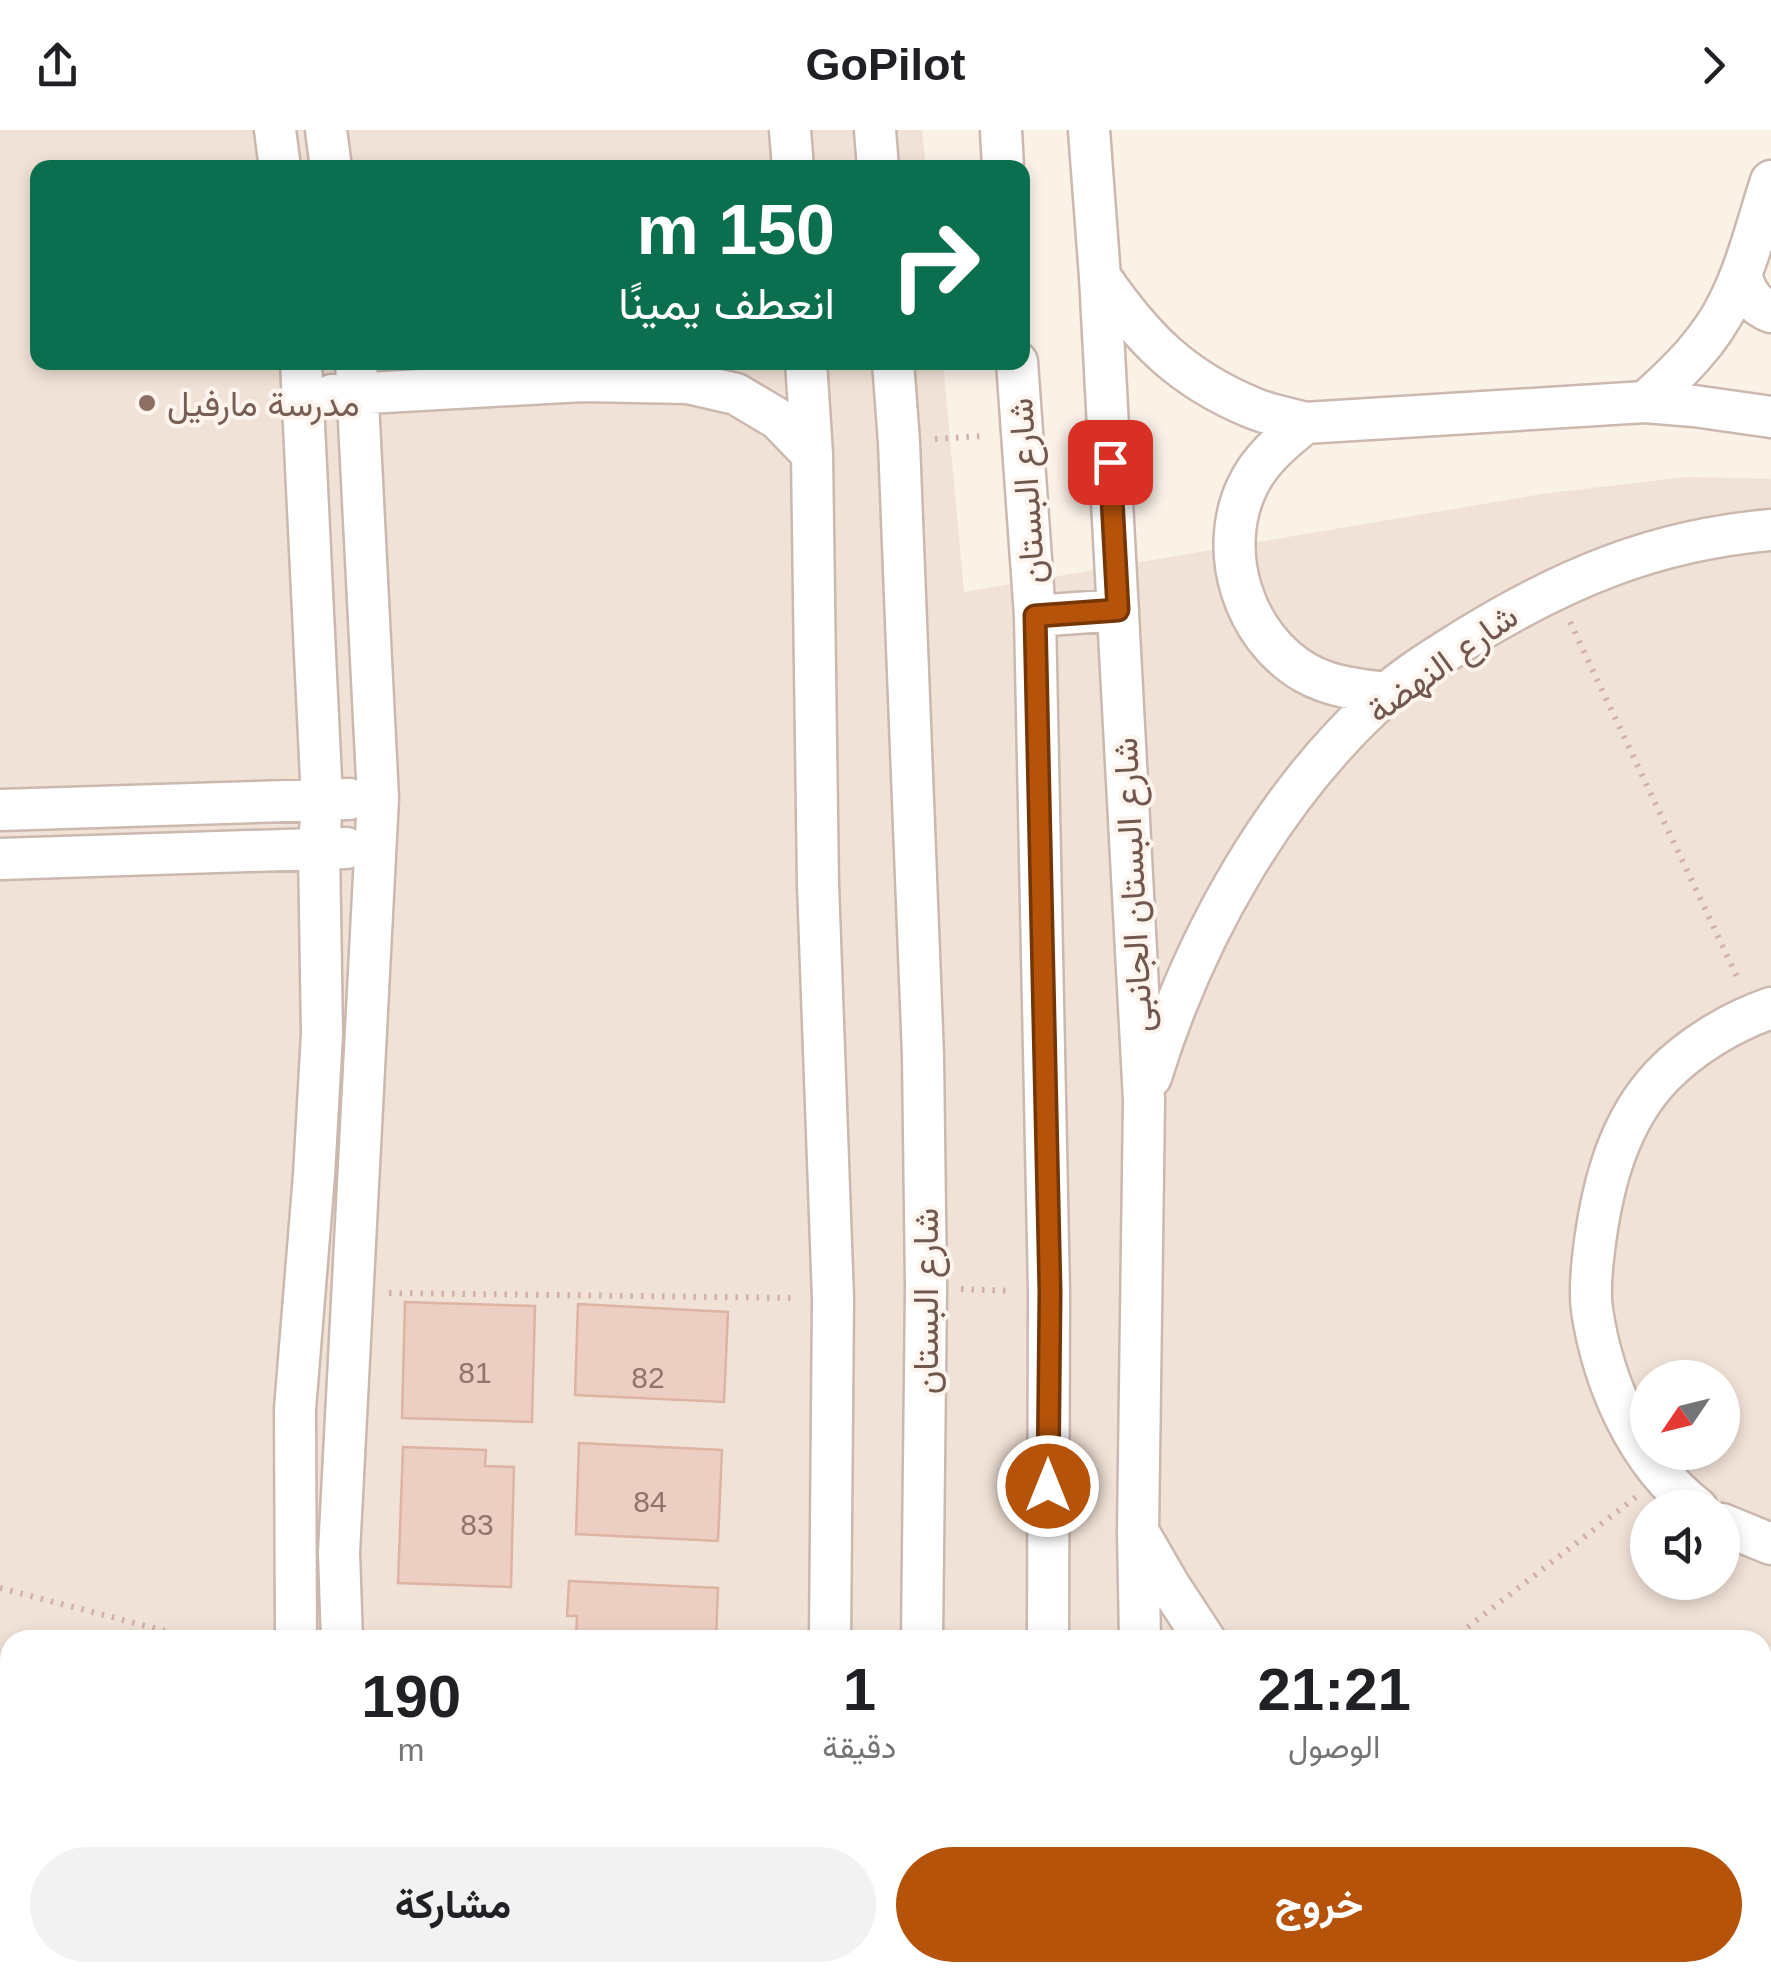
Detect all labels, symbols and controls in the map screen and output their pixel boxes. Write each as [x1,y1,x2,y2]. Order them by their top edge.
icon: share [30,38,85,93]
icon: forward [1686,38,1741,93]
text: GoPilot [806,39,966,90]
text: 150 m [637,191,835,269]
icon: right [870,200,1000,330]
text: انعطف يمينًا [618,278,835,329]
place label: مدرسة مارفيل [167,384,360,426]
marker: مدرسة مارفيل [136,392,158,414]
street label: شارع البستان [1000,396,1057,585]
pin [1068,420,1153,505]
icon: arrive [1083,435,1138,490]
street label: شارع النهضة [1359,596,1528,734]
street label: شارع البستان الجانبى [1105,736,1164,1033]
street label: شارع البستان [906,1208,950,1394]
house number: 81 [458,1356,492,1389]
north arrow [1630,1360,1740,1470]
map controls [1630,1360,1740,1600]
house number: 82 [631,1361,665,1394]
position arrow [996,1434,1100,1538]
house number: 84 [633,1485,667,1518]
button: sound [1630,1490,1740,1600]
house number: 83 [460,1508,494,1541]
text: 1 [843,1656,876,1723]
text: 21:21 [1257,1656,1411,1723]
text: 190 [361,1663,461,1730]
text: دقيقة [822,1729,896,1765]
text: الوصول [1288,1729,1380,1765]
text: m [398,1732,425,1768]
button: مشاركة [30,1847,876,1962]
button: خروج [896,1847,1742,1962]

